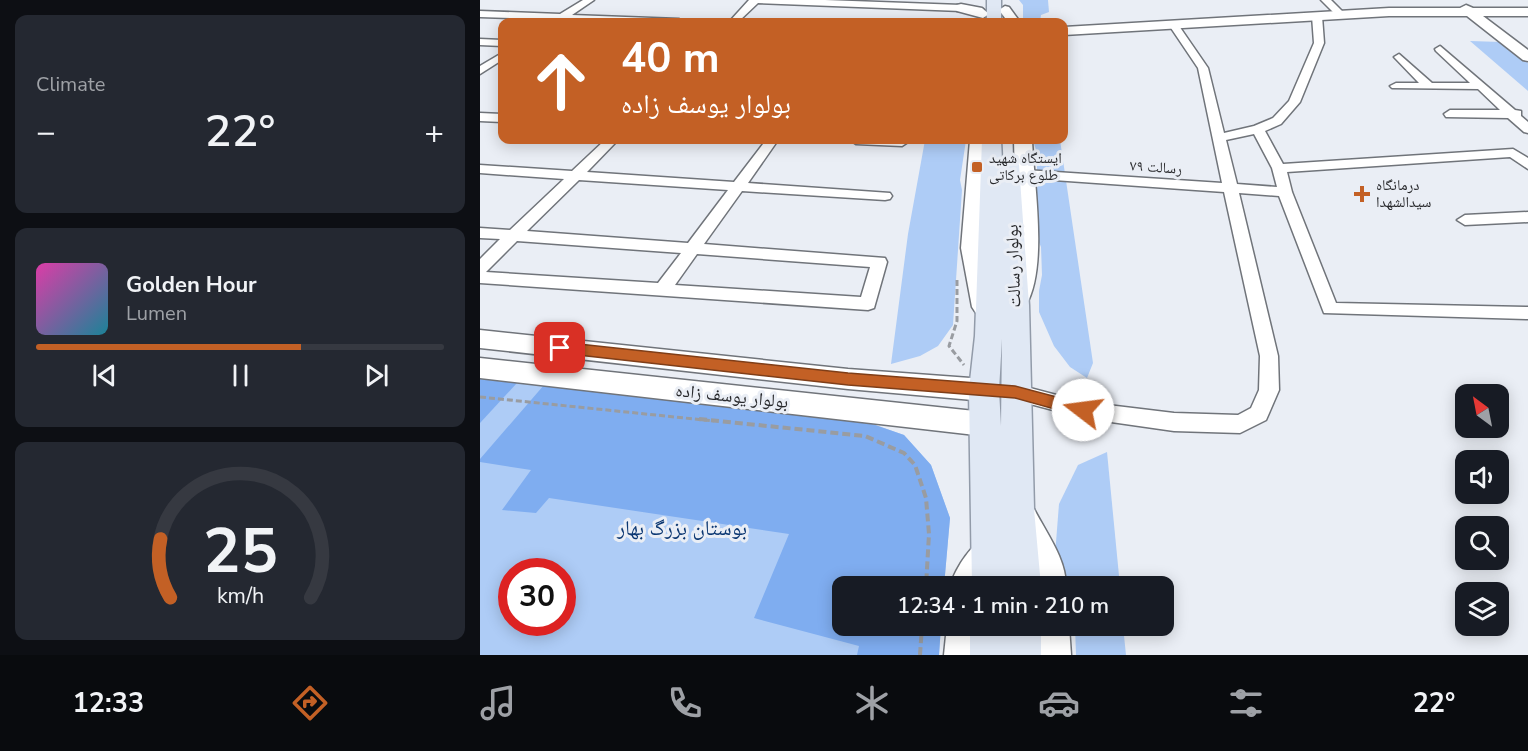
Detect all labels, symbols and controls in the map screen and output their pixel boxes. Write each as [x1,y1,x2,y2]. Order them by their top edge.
text: 40 m [621,30,720,87]
icon: ahead [522,42,600,120]
text: Climate [36,71,105,98]
text: بولوار یوسف زاده [621,86,791,123]
text: 22° [205,101,275,162]
text: − [36,110,56,155]
text: + [424,110,444,155]
place label: ایستگاه شهید طلوع برکاتی [989,148,1062,185]
street label: رسالت ۷۹ [1129,155,1183,179]
marker: ایستگاه شهید طلوع برکاتی [970,160,984,174]
place label: درمانگاه سیدالشهدا [1376,175,1432,212]
marker: درمانگاه سیدالشهدا [1353,185,1371,203]
street label: بولوار رسالت [1000,224,1026,308]
text: Golden Hour [126,270,257,300]
text: Lumen [126,300,187,327]
pin [534,322,585,373]
icon: arrive [543,331,576,364]
icon: previous [88,359,121,392]
icon: pause [224,359,257,392]
icon: next [360,359,393,392]
street label: بولوار یوسف زاده [674,378,790,414]
position arrow [1051,378,1115,442]
north arrow [1455,384,1509,438]
map controls [1455,384,1509,636]
button: sound [1455,450,1509,504]
text: 25 [203,509,277,594]
park label: بوستان بزرگ بهار [616,514,747,542]
button: search [1455,516,1509,570]
speed limit sign: 30 [498,558,576,636]
text: km/h [216,581,264,611]
button: layers [1455,582,1509,636]
text: 12:34 · 1 min · 210 m [897,591,1109,621]
icon: directions [289,682,331,724]
icon: music [477,682,519,724]
icon: phone [664,682,706,724]
icon: climate [851,682,893,724]
icon: car [1038,682,1080,724]
icon: filters [1225,682,1267,724]
text: 12:33 [73,685,144,722]
text: 22° [1413,685,1455,722]

